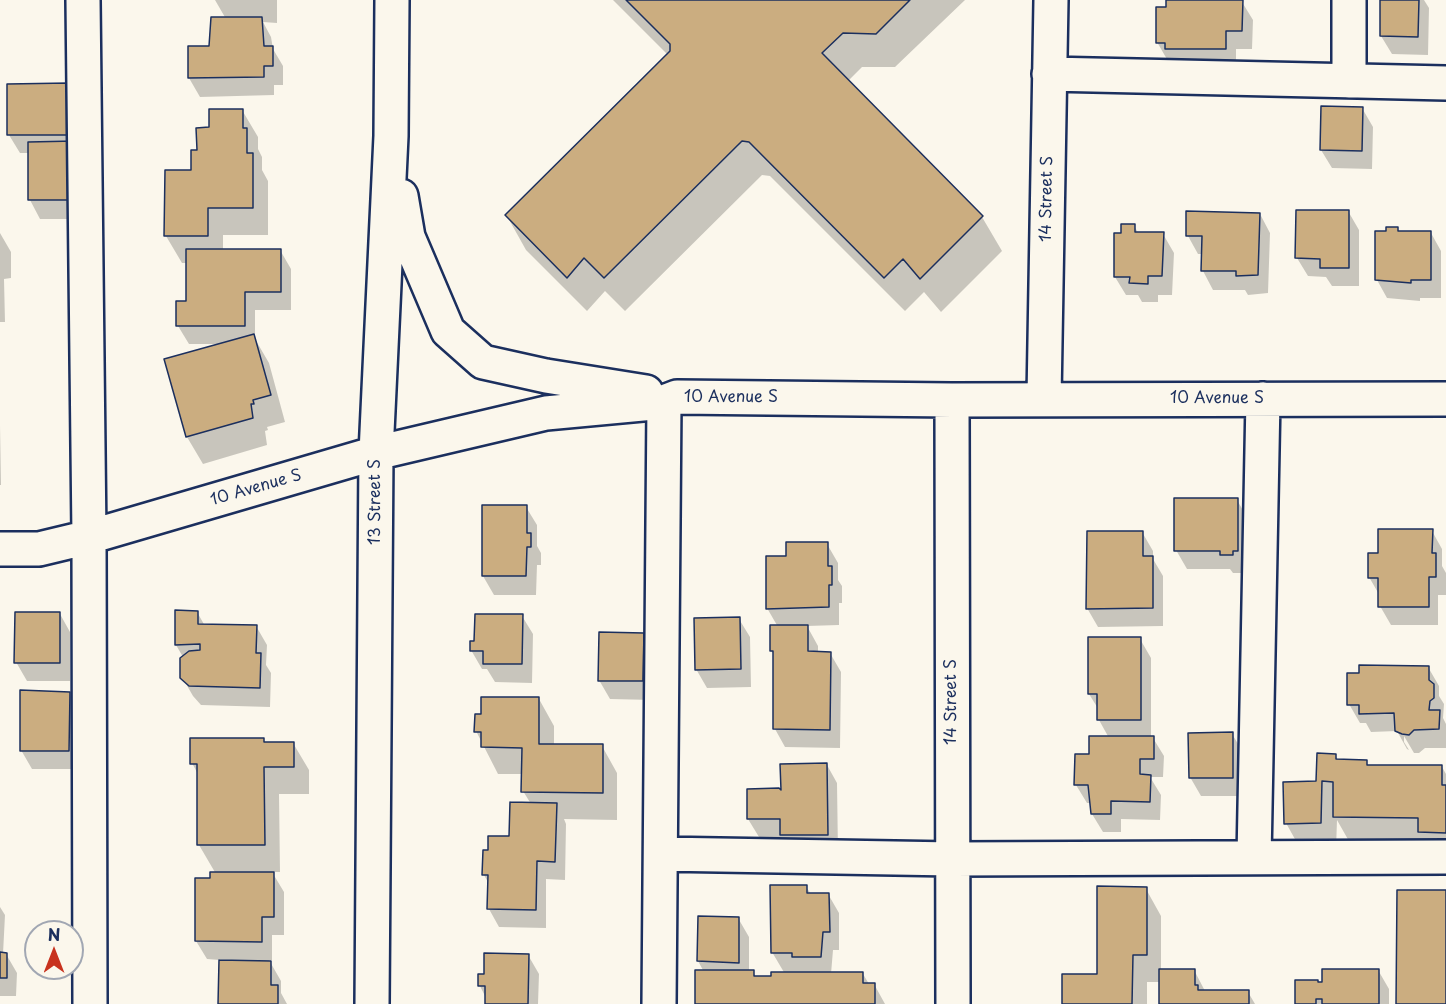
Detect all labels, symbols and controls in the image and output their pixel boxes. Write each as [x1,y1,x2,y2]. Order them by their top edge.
street label: 14 Street S [1037,156,1057,242]
street label: 10 Avenue S [684,388,778,408]
street label: 10 Avenue S [1170,389,1264,409]
street label: 13 Street S [366,459,386,545]
street label: 10 Avenue S [208,466,304,510]
street label: 14 Street S [942,659,962,745]
north arrow [24,920,84,980]
text: N [48,922,60,946]

